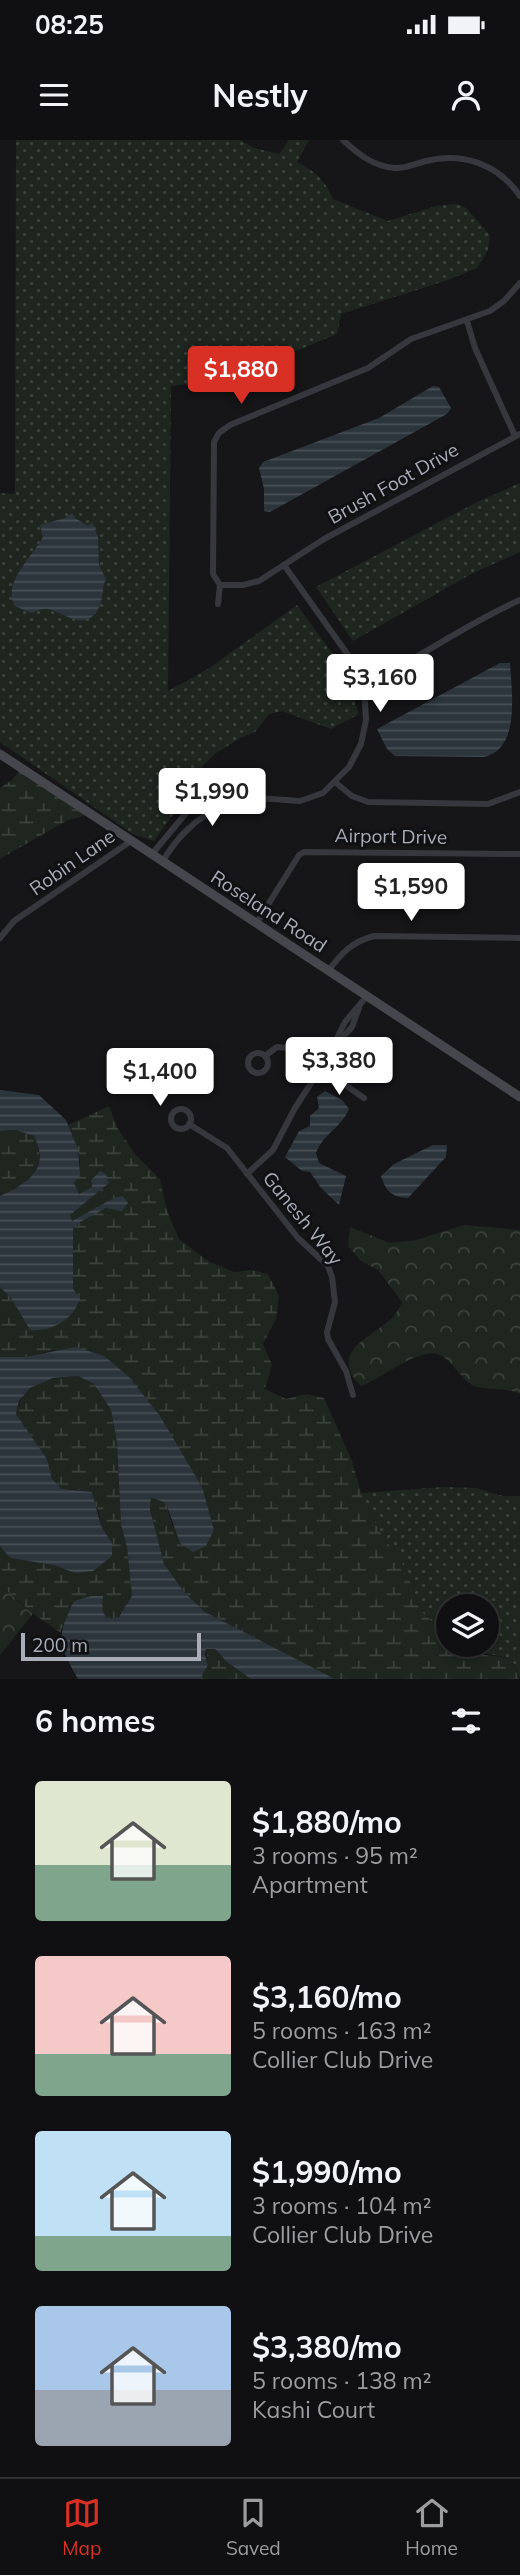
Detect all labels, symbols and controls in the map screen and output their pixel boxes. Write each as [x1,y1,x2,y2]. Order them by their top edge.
text: 08:25 [35,8,104,41]
text: Nestly [212,75,308,115]
icon: menu [35,76,73,114]
icon: person [447,76,485,114]
pin: $1,880 [184,346,298,406]
text: $1,880 [204,354,278,383]
street label: Brush Foot Drive [323,437,463,529]
pin: $3,160 [323,654,437,714]
text: $3,160 [343,662,417,691]
pin: $1,990 [155,768,269,828]
text: $1,990 [175,776,249,805]
street label: Airport Drive [335,823,447,849]
street label: Robin Lane [25,824,119,900]
pin: $1,590 [354,864,468,923]
street label: Roseland Road [206,865,332,957]
text: $1,590 [374,871,448,900]
pin: $3,380 [282,1038,396,1097]
text: $3,380 [302,1045,376,1074]
pin: $1,400 [103,1048,217,1108]
text: $1,400 [123,1056,197,1085]
street label: Ganesh Way [258,1166,348,1270]
map controls [436,1594,499,1657]
button: layers [436,1594,499,1657]
scale bar [21,1630,201,1662]
text: 200 m [32,1633,88,1657]
text: 6 homes [35,1702,156,1740]
icon: filters [447,1702,485,1740]
text: $1,880/mo [252,1803,402,1841]
icon: home [91,1809,175,1893]
text: 3 rooms · 95 m² [252,1841,418,1870]
text: Apartment [252,1870,368,1899]
text: $3,160/mo [252,1978,402,2016]
icon: home [91,1984,175,2068]
text: 5 rooms · 163 m² [252,2016,432,2045]
text: Collier Club Drive [252,2045,433,2074]
text: $1,990/mo [252,2153,402,2191]
icon: home [91,2159,175,2243]
text: 3 rooms · 104 m² [252,2191,432,2220]
text: Collier Club Drive [252,2220,433,2249]
text: $3,380/mo [252,2328,402,2366]
icon: home [91,2334,175,2418]
text: 5 rooms · 138 m² [252,2366,432,2395]
text: Kashi Court [252,2395,375,2424]
tab: Map [62,2494,101,2560]
tab: Saved [226,2494,281,2560]
tab: Home [405,2494,458,2560]

